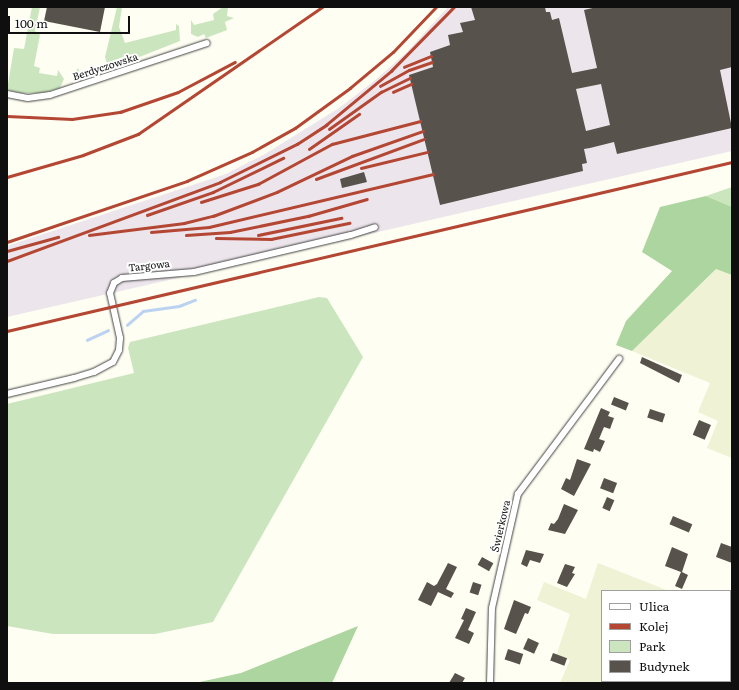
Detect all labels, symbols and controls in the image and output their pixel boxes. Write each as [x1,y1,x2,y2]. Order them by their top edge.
scale bar [10,8,132,34]
text: 100 m [15,14,48,32]
street label: Berdyczowska [71,50,139,82]
street label: Targowa [128,257,170,273]
street label: Świerkowa [488,499,512,553]
legend [601,590,731,682]
text: Ulica [639,597,669,615]
text: Kolej [639,617,669,635]
text: Park [639,637,665,655]
text: Budynek [639,657,690,675]

